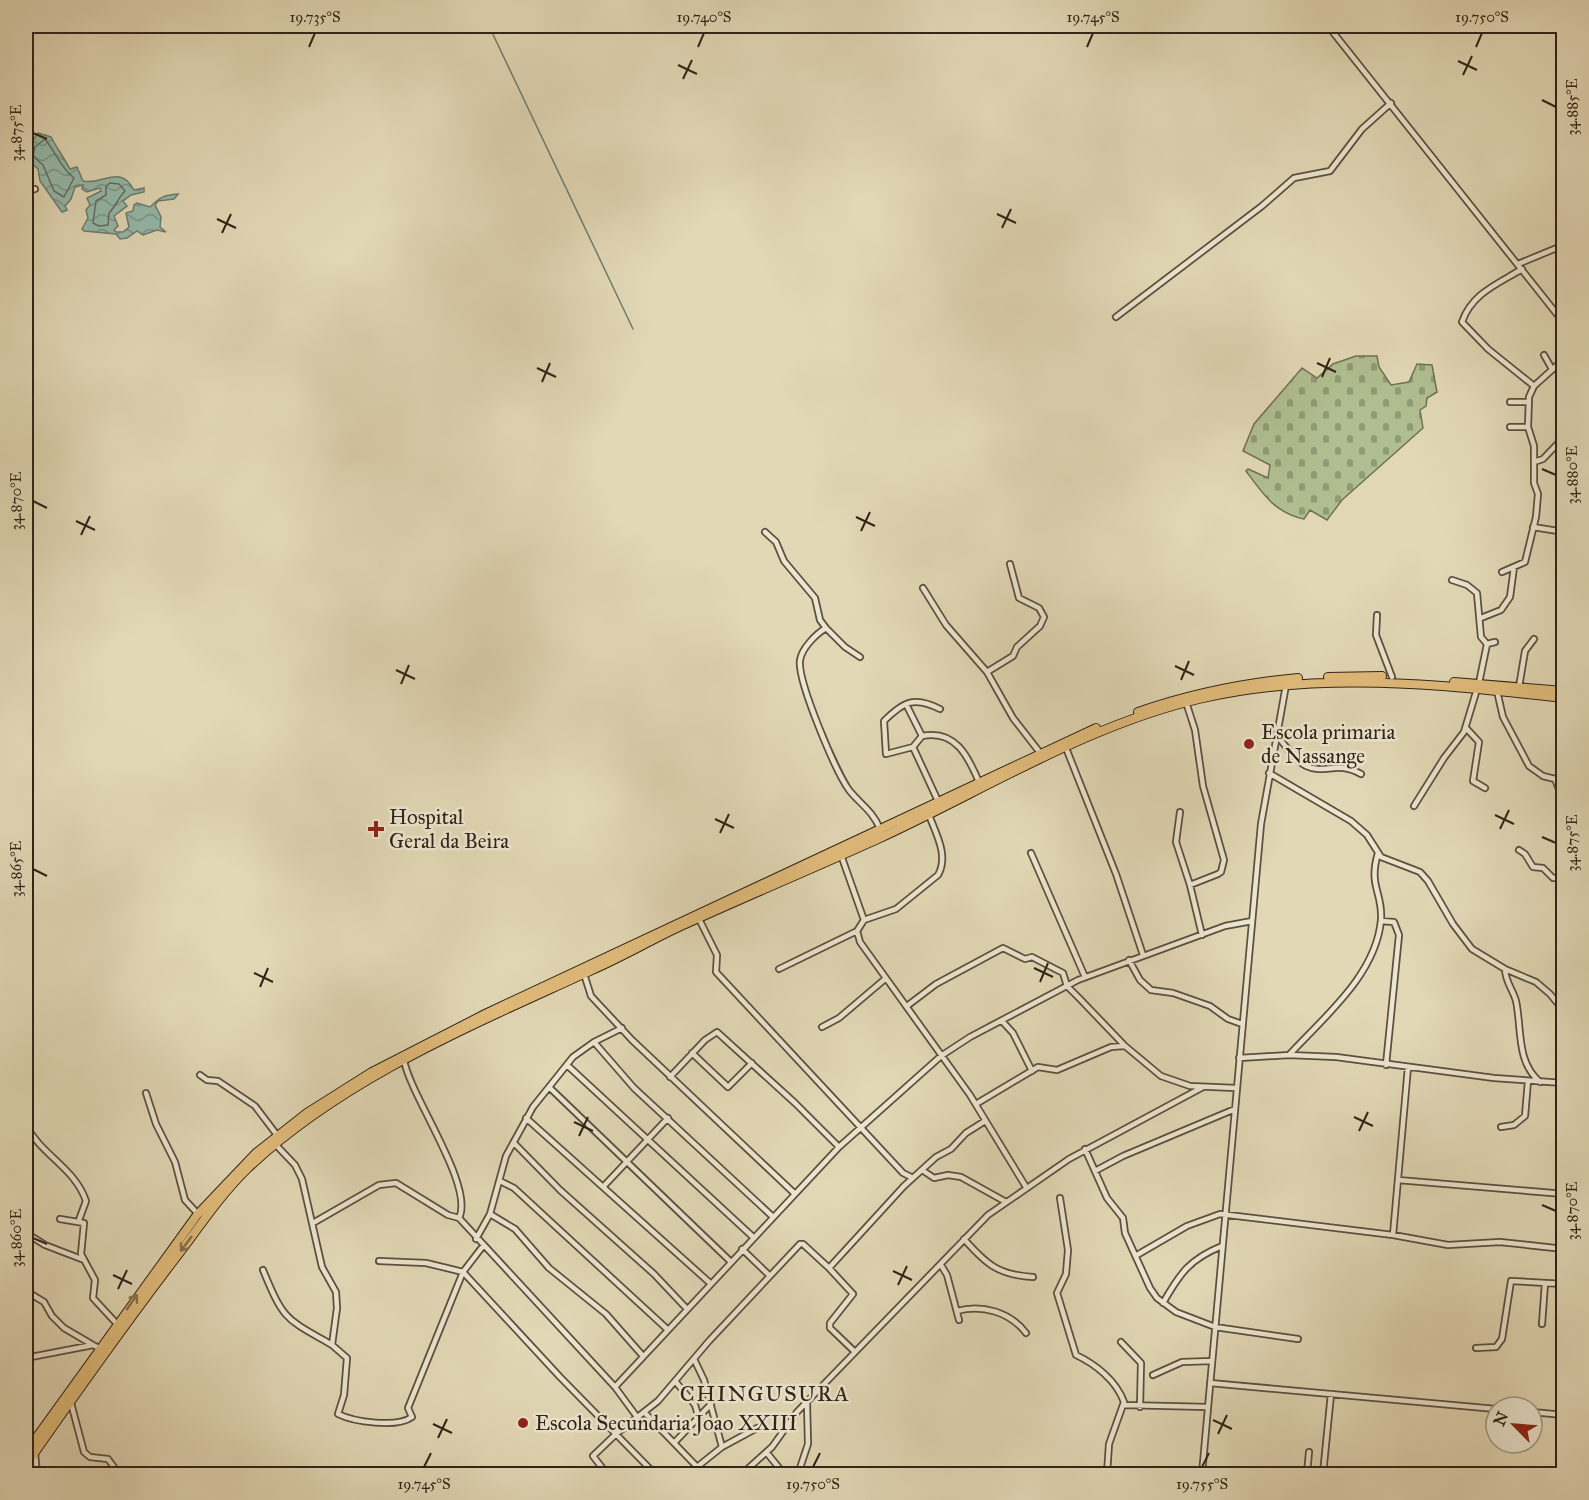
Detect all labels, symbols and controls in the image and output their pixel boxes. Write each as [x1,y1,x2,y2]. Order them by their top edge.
text: 19.735°S [289,8,341,26]
text: 19.740°S [677,8,731,26]
text: 19.745°S [1066,8,1120,26]
text: 19.750°S [1455,8,1509,26]
text: 34.885°E [1563,78,1581,135]
text: 34.875°E [7,104,25,161]
text: 34.880°E [1563,445,1581,504]
text: 34.870°E [7,471,25,530]
place label: Escola primaria de Nassange [1261,719,1396,769]
marker: Escola primaria de Nassange [1242,737,1256,751]
place label: Hospital Geral da Beira [389,804,509,854]
text: 34.875°E [1563,814,1581,871]
marker: Hospital Geral da Beira [367,820,385,838]
text: 34.865°E [7,840,25,897]
text: 34.870°E [1563,1181,1581,1240]
text: 34.860°E [7,1209,25,1267]
one-way arrow [180,1235,193,1251]
one-way arrow [126,1294,138,1310]
district label: CHINGUSURA [680,1380,850,1407]
north arrow [1484,1395,1544,1455]
text: N [1489,1408,1513,1429]
place label: Escola Secundaria Joao XXIII [535,1410,798,1436]
marker: Escola Secundaria Joao XXIII [516,1416,530,1430]
text: 19.745°S [397,1475,451,1493]
text: 19.750°S [786,1475,840,1493]
text: 19.755°S [1176,1475,1228,1493]

